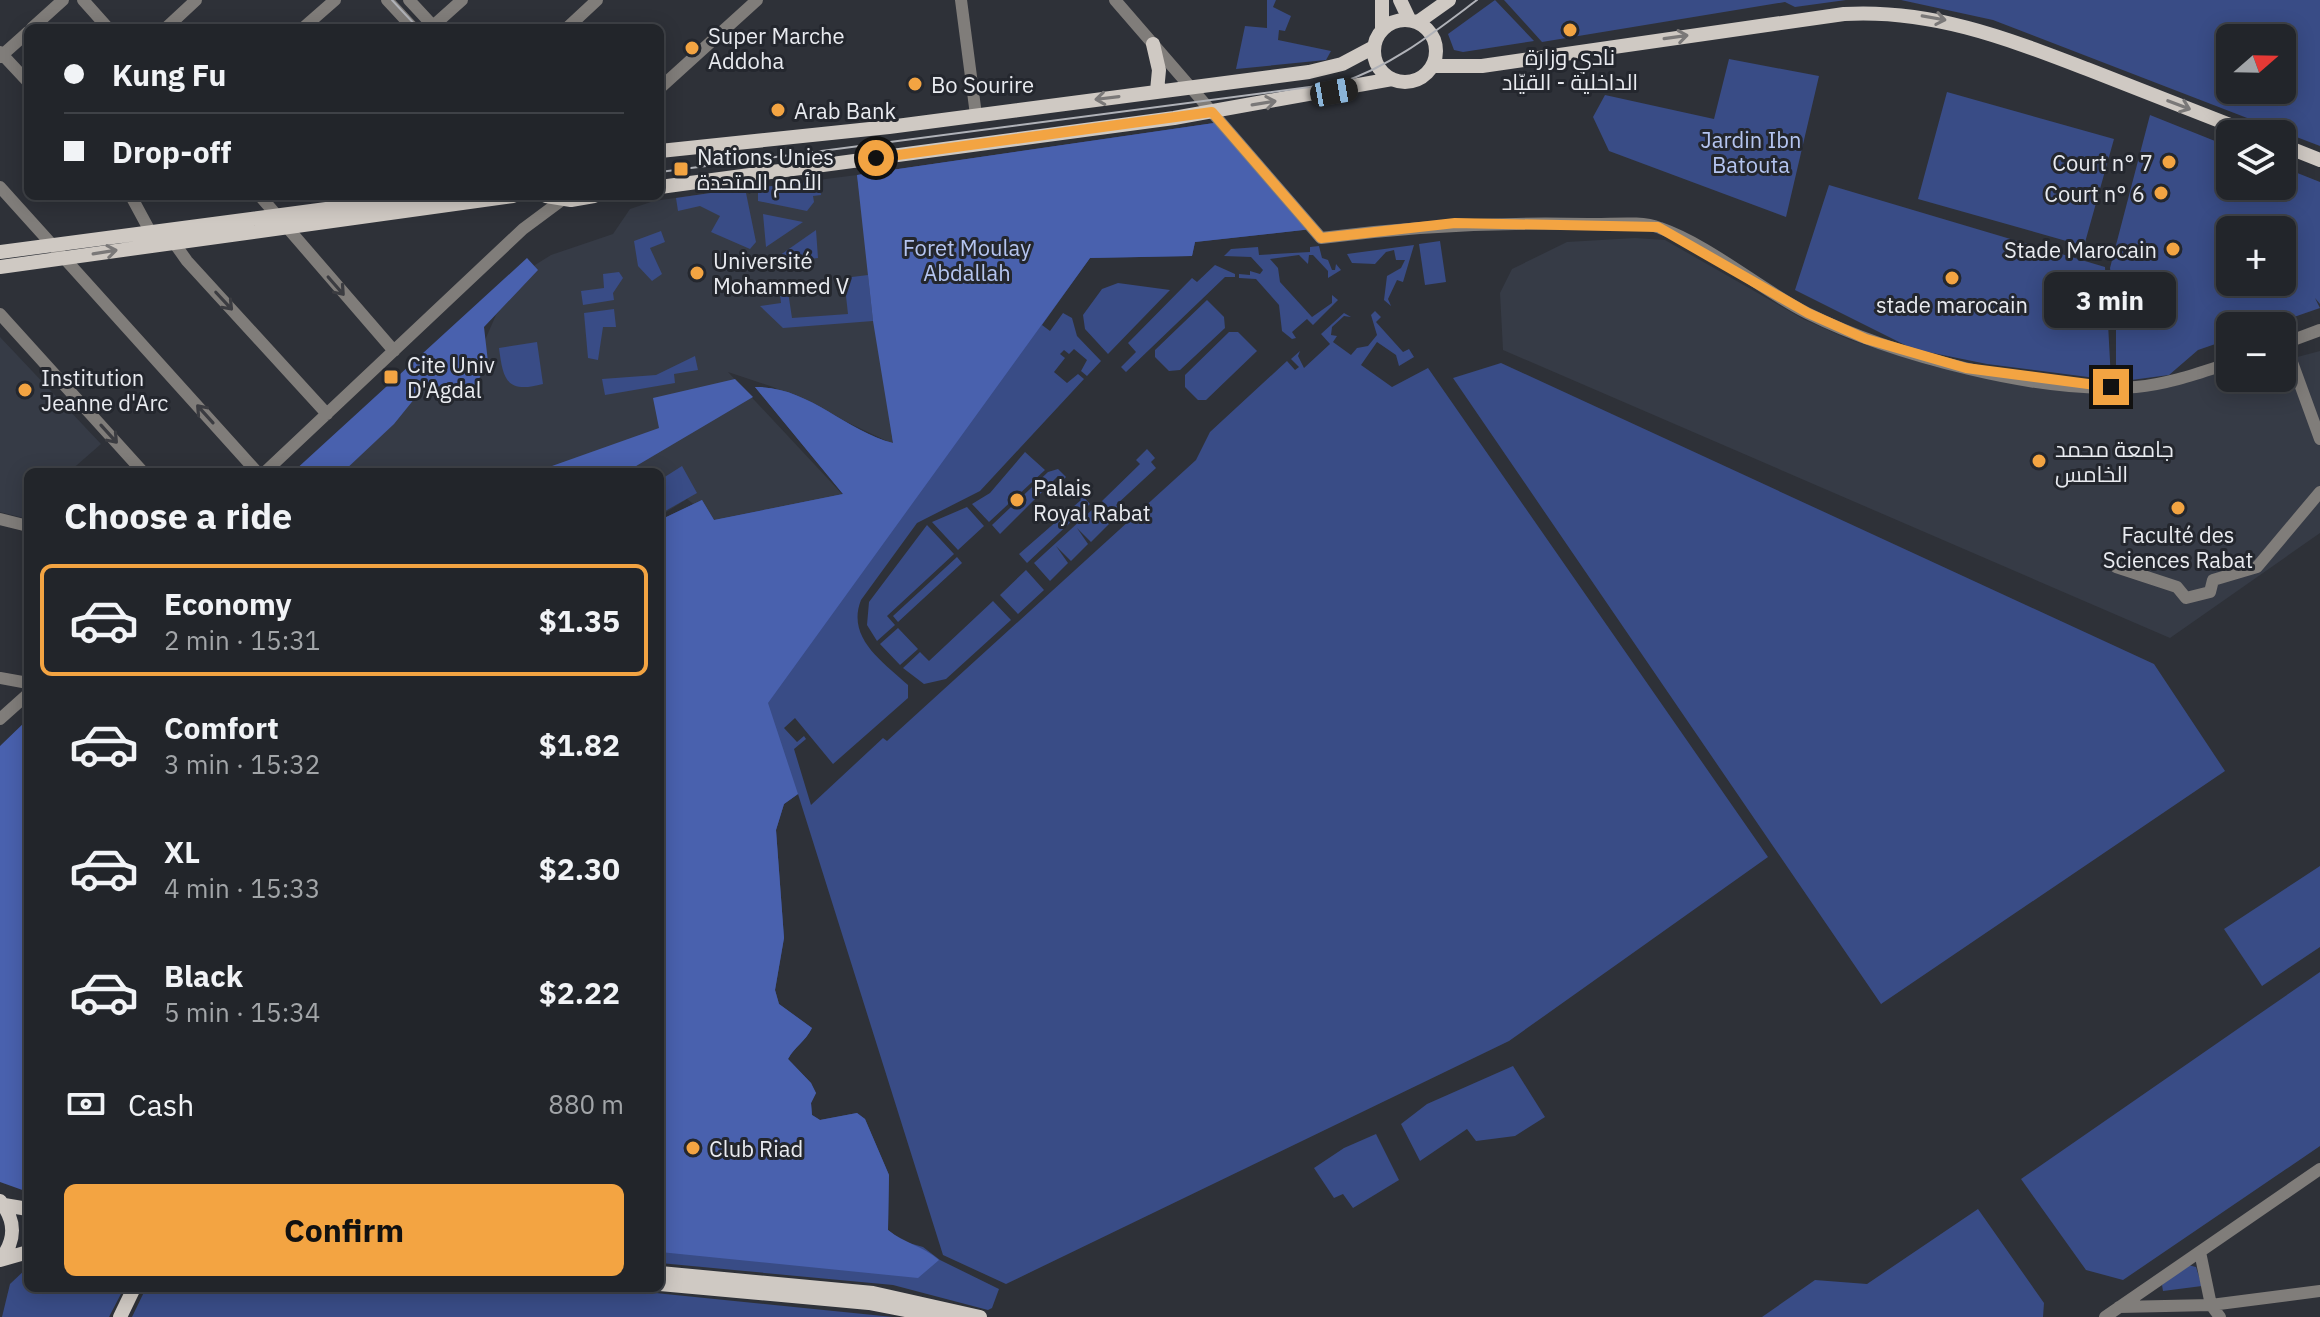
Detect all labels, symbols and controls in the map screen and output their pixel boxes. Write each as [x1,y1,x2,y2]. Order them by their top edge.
one-way arrow [1921,12,1946,27]
place label: Super Marche Addoha [708,21,845,75]
marker: نادي وزارة الداخلية - القيّاد [1561,21,1579,39]
north arrow [2216,24,2296,104]
map controls [2216,24,2296,392]
one-way arrow [1663,29,1688,44]
marker: Super Marche Addoha [683,39,701,57]
place label: نادي وزارة الداخلية - القيّاد [1502,42,1638,96]
text: Kung Fu [112,55,226,94]
place label: Bo Sourire [931,70,1034,99]
marker: Bo Sourire [906,75,924,93]
car [1308,76,1360,108]
one-way arrow [1094,90,1120,105]
one-way arrow [1251,95,1276,110]
place label: Arab Bank [794,96,896,125]
one-way arrow [2166,99,2191,113]
marker: Arab Bank [769,101,787,119]
button: layers [2216,120,2296,200]
park label: Jardin Ibn Batouta [1701,125,1801,179]
text: Drop-off [112,132,231,171]
route start [858,140,894,176]
place label: Nations Unies الأمم المتحدة [697,142,834,198]
place label: Court n° 7 [2052,148,2153,177]
marker: Court n° 7 [2160,153,2178,171]
marker: Nations Unies الأمم المتحدة [672,160,690,178]
place label: Court n° 6 [2044,179,2145,208]
marker: Court n° 6 [2152,184,2170,202]
button: + [2216,216,2296,296]
park label: Foret Moulay Abdallah [903,233,1031,287]
place label: Stade Marocain [2004,235,2157,264]
marker: Stade Marocain [2164,240,2182,258]
one-way arrow [92,244,117,259]
place label: Université Mohammed V [713,246,849,300]
marker: Université Mohammed V [688,264,706,282]
marker: stade marocain [1943,269,1961,287]
callout: 3 min [2045,271,2177,327]
one-way arrow [327,275,345,295]
text: 3 min [2076,283,2144,317]
place label: stade marocain [1876,290,2028,319]
one-way arrow [214,291,233,311]
button: − [2216,312,2296,392]
place label: Cite Univ D'Agdal [407,350,495,404]
place label: Institution Jeanne d'Arc [41,363,168,417]
marker: Cite Univ D'Agdal [382,368,400,386]
route end [2093,369,2129,405]
marker: Institution Jeanne d'Arc [16,381,34,399]
one-way arrow [196,404,214,424]
one-way arrow [99,424,117,444]
place label: جامعة محمد الخامس [2055,434,2174,488]
marker: جامعة محمد الخامس [2030,452,2048,470]
place label: Palais Royal Rabat [1033,473,1150,527]
marker: Palais Royal Rabat [1008,491,1026,509]
text: Choose a ride [64,492,292,539]
marker: Faculté des Sciences Rabat [2169,499,2187,517]
place label: Faculté des Sciences Rabat [2103,520,2253,574]
icon: car [68,584,140,656]
text: Economy [164,584,292,623]
text: $1.35 [539,601,620,640]
text: 2 min · 15:31 [164,623,320,657]
icon: car [68,708,140,780]
text: Comfort [164,708,279,747]
text: $1.82 [539,725,620,764]
text: 3 min · 15:32 [164,747,320,781]
icon: car [68,832,140,904]
text: XL [164,832,200,871]
text: $2.30 [539,849,620,888]
text: 4 min · 15:33 [164,871,320,905]
icon: car [68,956,140,1028]
text: Black [164,956,243,995]
text: $2.22 [539,973,620,1012]
text: 5 min · 15:34 [164,995,320,1029]
icon: cash [64,1082,108,1126]
text: Cash [128,1085,194,1124]
text: 880 m [548,1087,624,1121]
place label: Club Riad [709,1134,803,1163]
marker: Club Riad [684,1139,702,1157]
button: Confirm [64,1184,624,1276]

